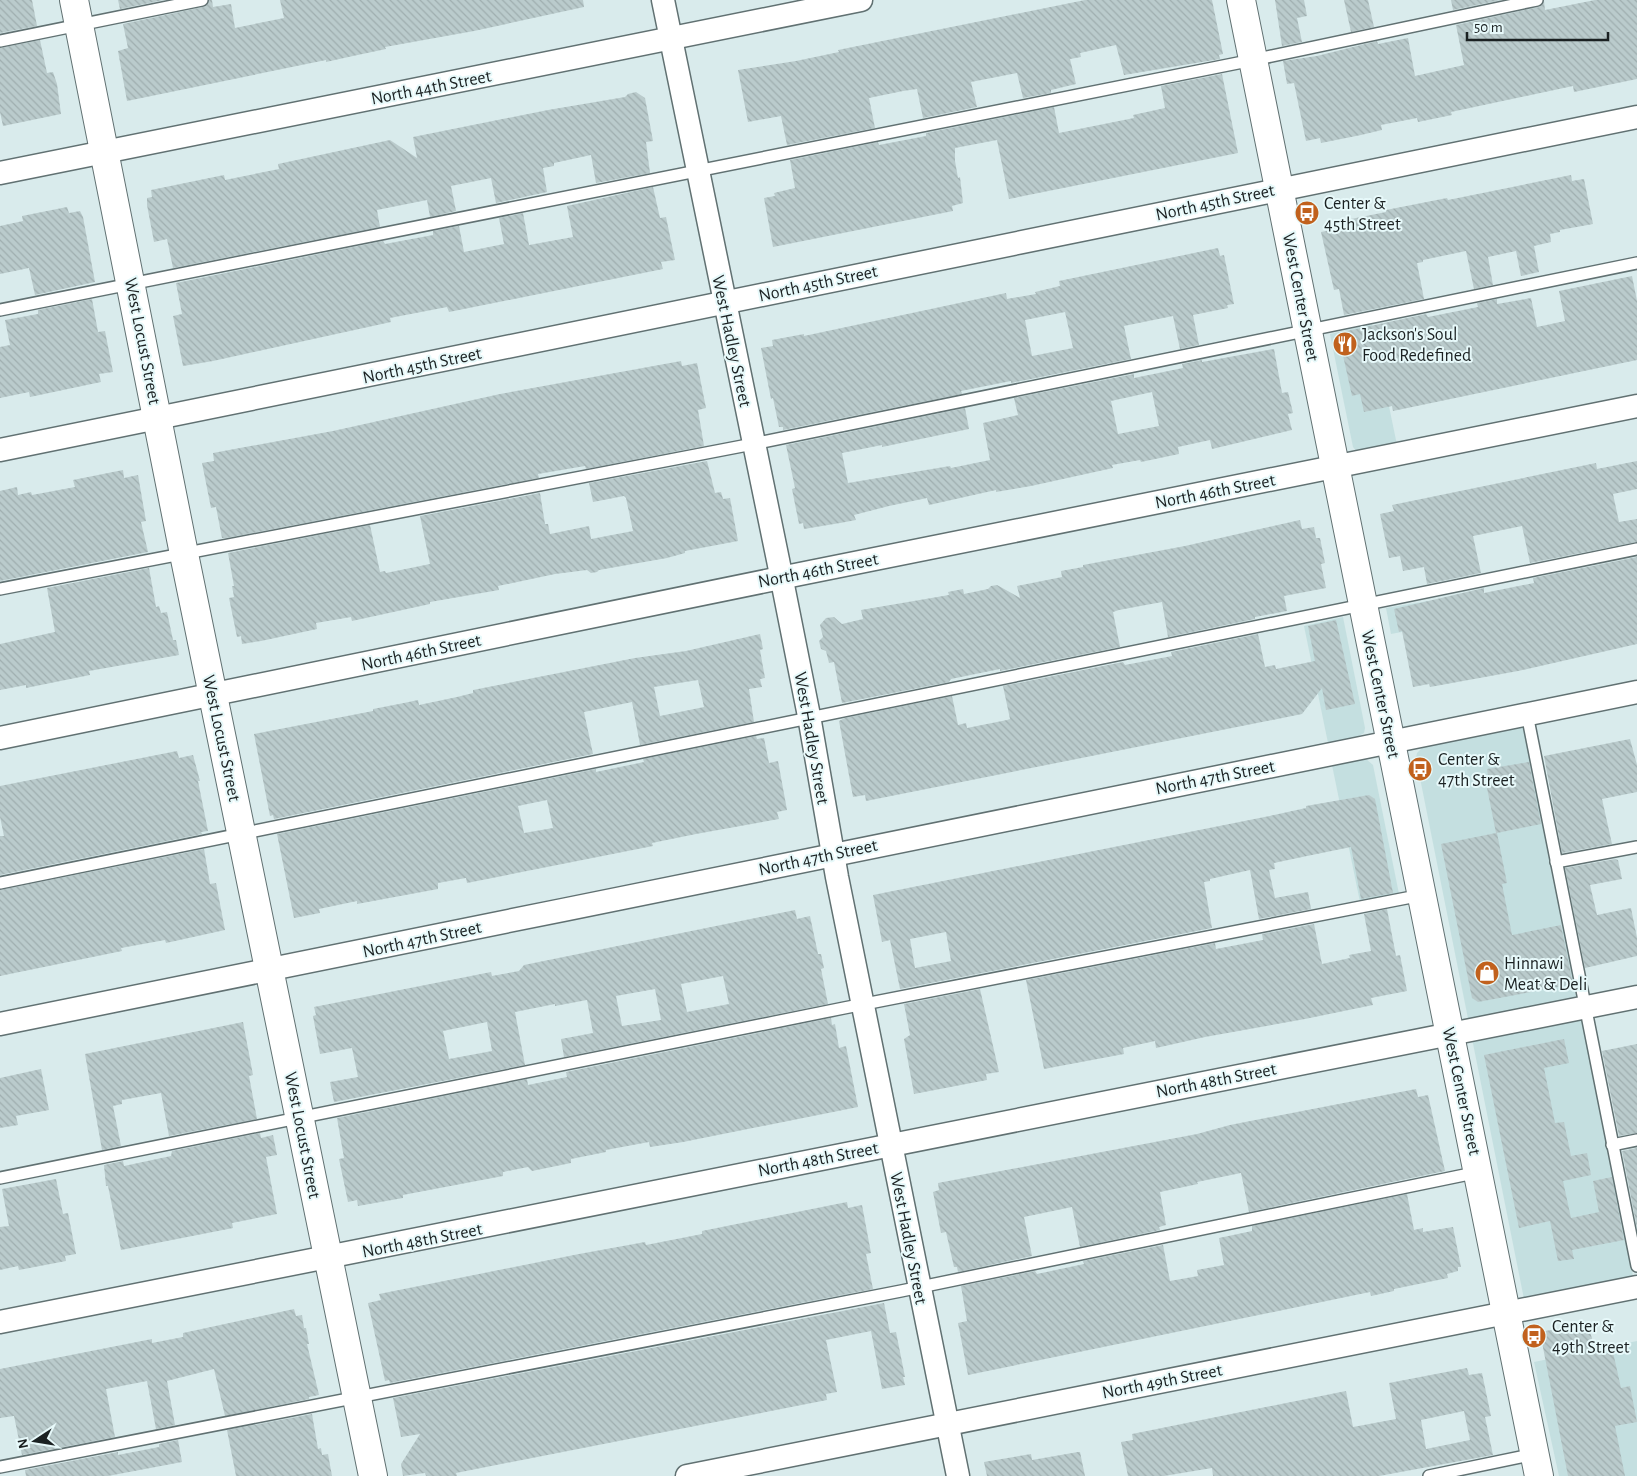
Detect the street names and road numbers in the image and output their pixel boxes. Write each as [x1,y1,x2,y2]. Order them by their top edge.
street label: North 44th Street [369,67,493,108]
street label: North 45th Street [1154,182,1277,224]
street label: West Center Street [1279,231,1321,363]
street label: North 45th Street [757,263,880,305]
street label: West Hadley Street [708,274,754,409]
street label: West Locust Street [121,276,163,406]
street label: North 45th Street [361,345,484,387]
street label: North 46th Street [1154,471,1277,512]
street label: North 46th Street [757,550,880,591]
street label: West Center Street [1358,629,1402,760]
street label: North 46th Street [360,631,483,674]
street label: West Hadley Street [790,670,832,806]
street label: West Locust Street [199,673,243,803]
street label: North 47th Street [1154,758,1277,798]
street label: North 47th Street [757,837,880,879]
street label: North 47th Street [361,919,484,961]
street label: West Center Street [1439,1026,1483,1157]
street label: North 48th Street [1155,1060,1278,1101]
street label: West Locust Street [281,1070,323,1200]
street label: North 48th Street [757,1139,880,1180]
street label: West Hadley Street [886,1171,930,1306]
street label: North 48th Street [361,1220,484,1261]
street label: North 49th Street [1101,1361,1224,1402]

